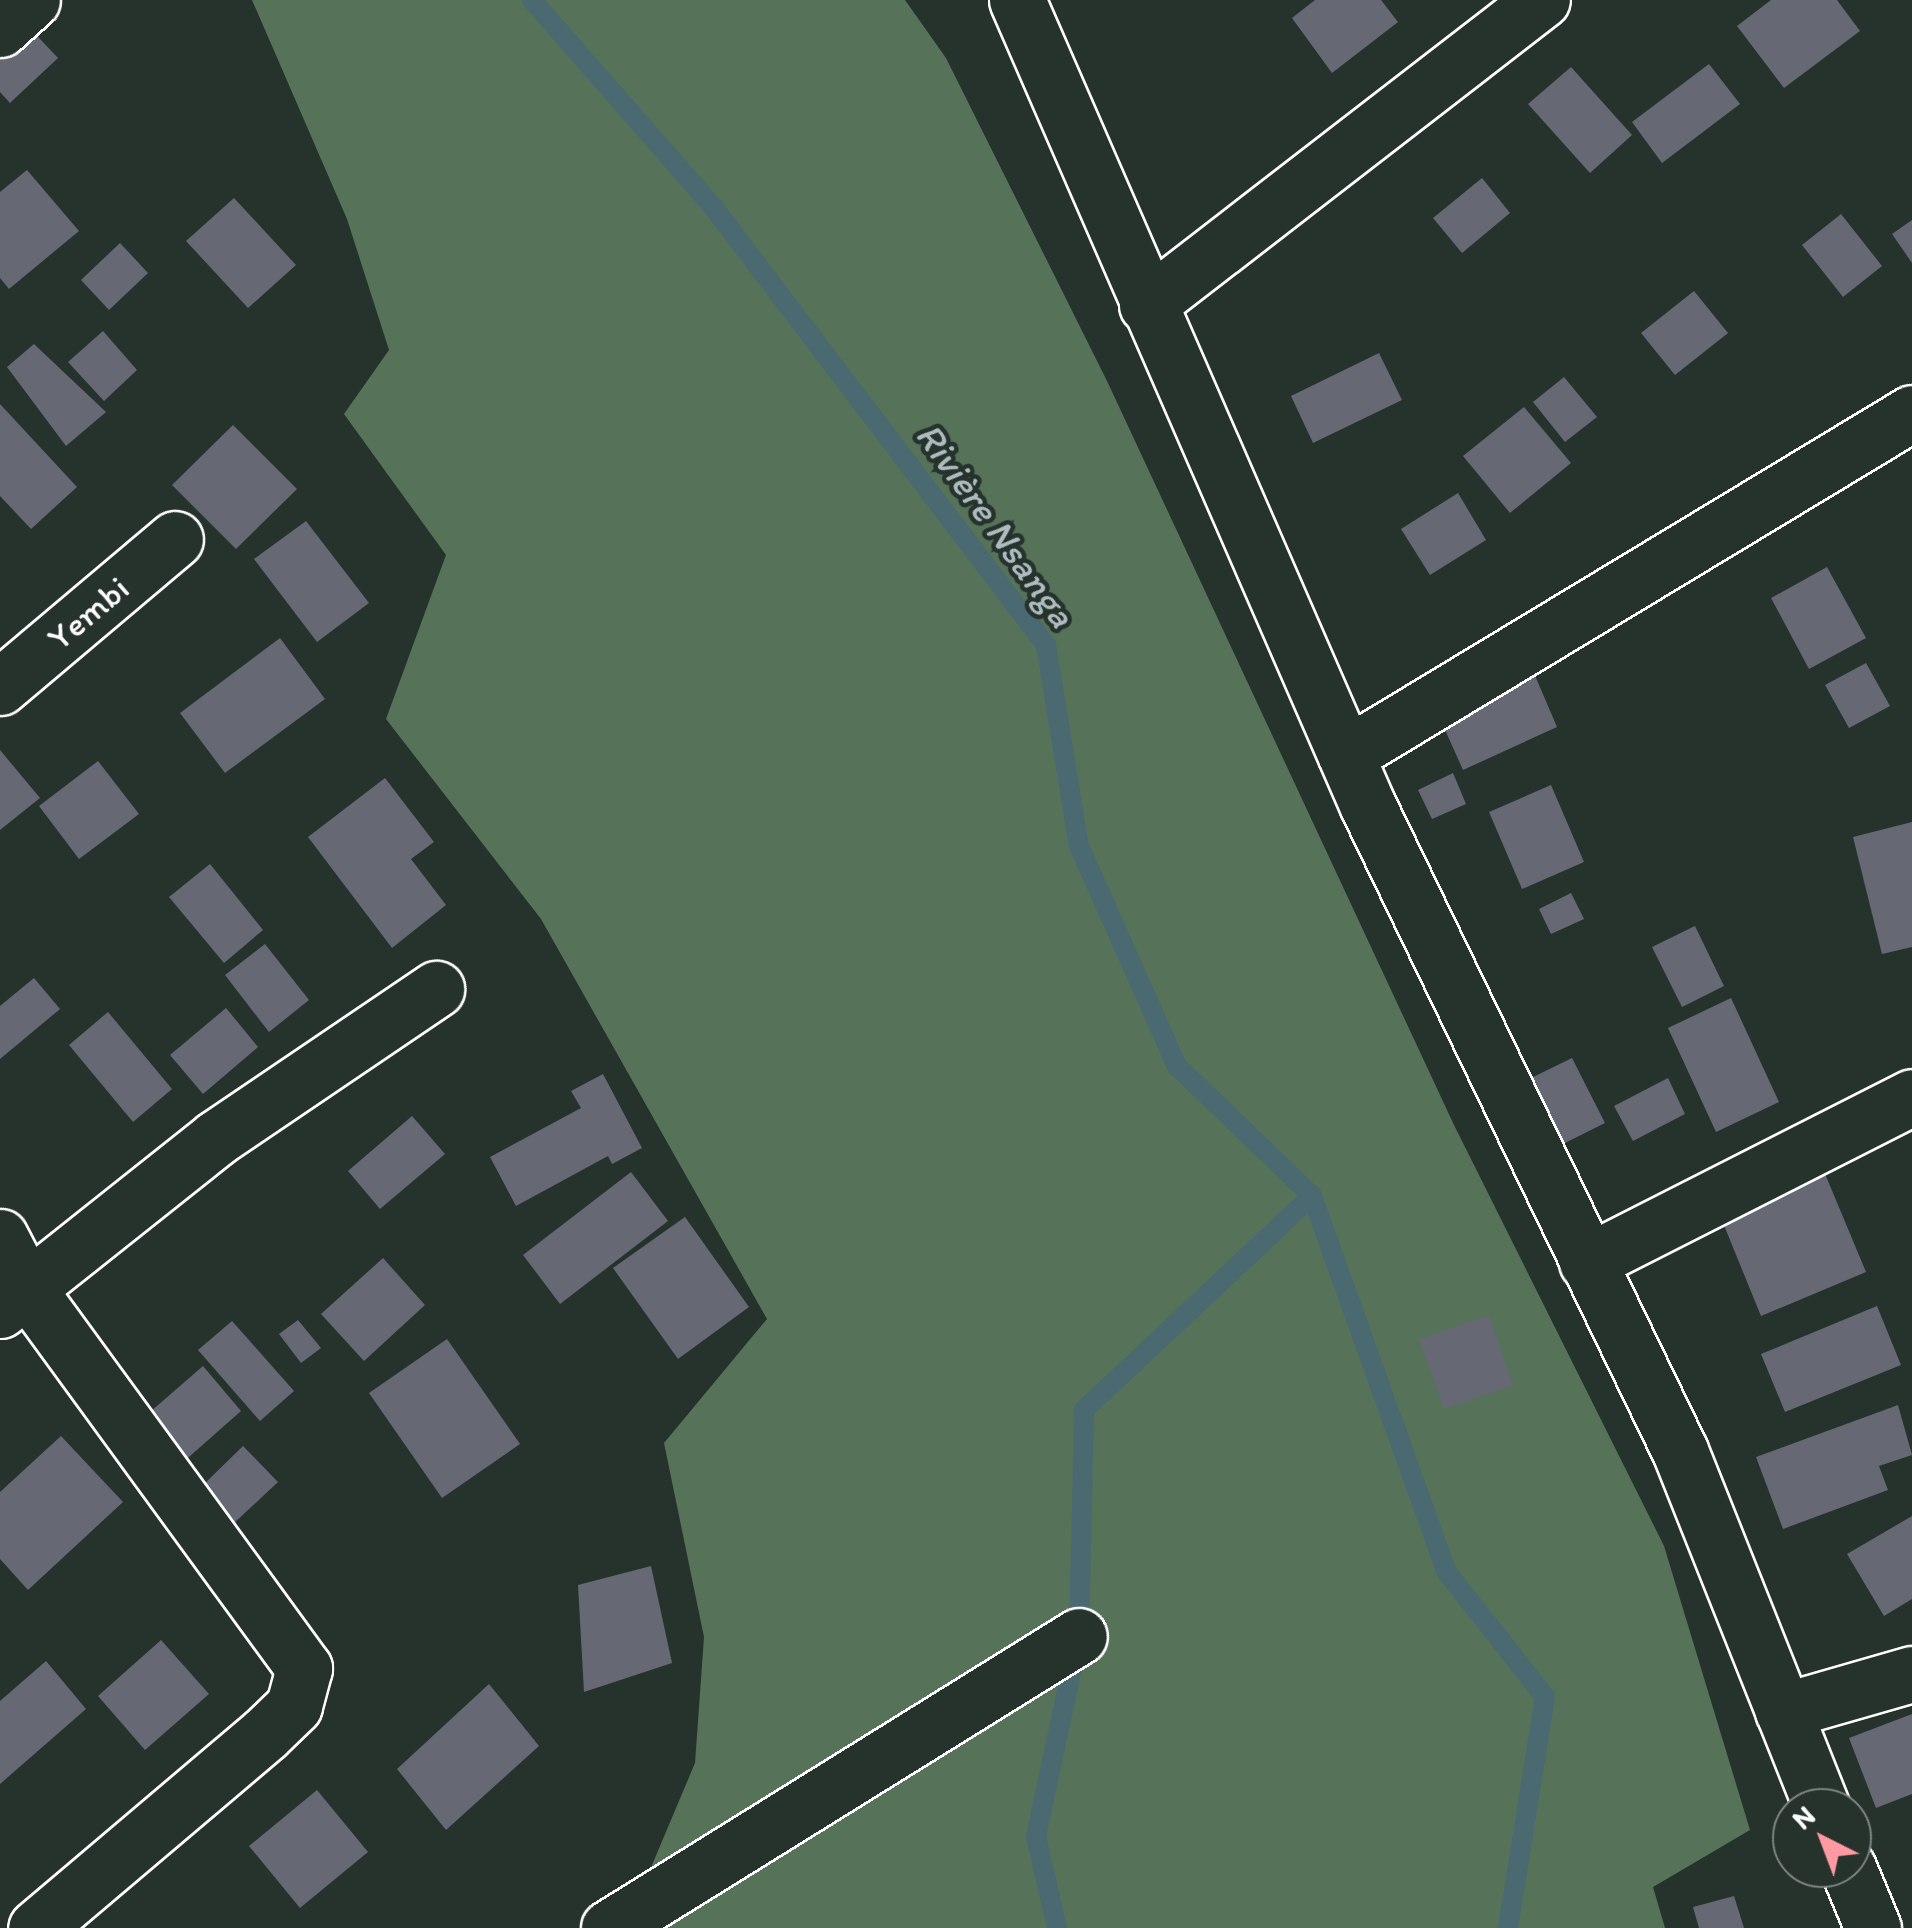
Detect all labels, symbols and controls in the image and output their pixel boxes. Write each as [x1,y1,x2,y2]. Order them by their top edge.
water label: Rivière Nsanga [906,414,1084,636]
street label: Yembi [39,567,137,659]
north arrow [1772,1788,1872,1888]
text: N [1785,1798,1822,1836]

